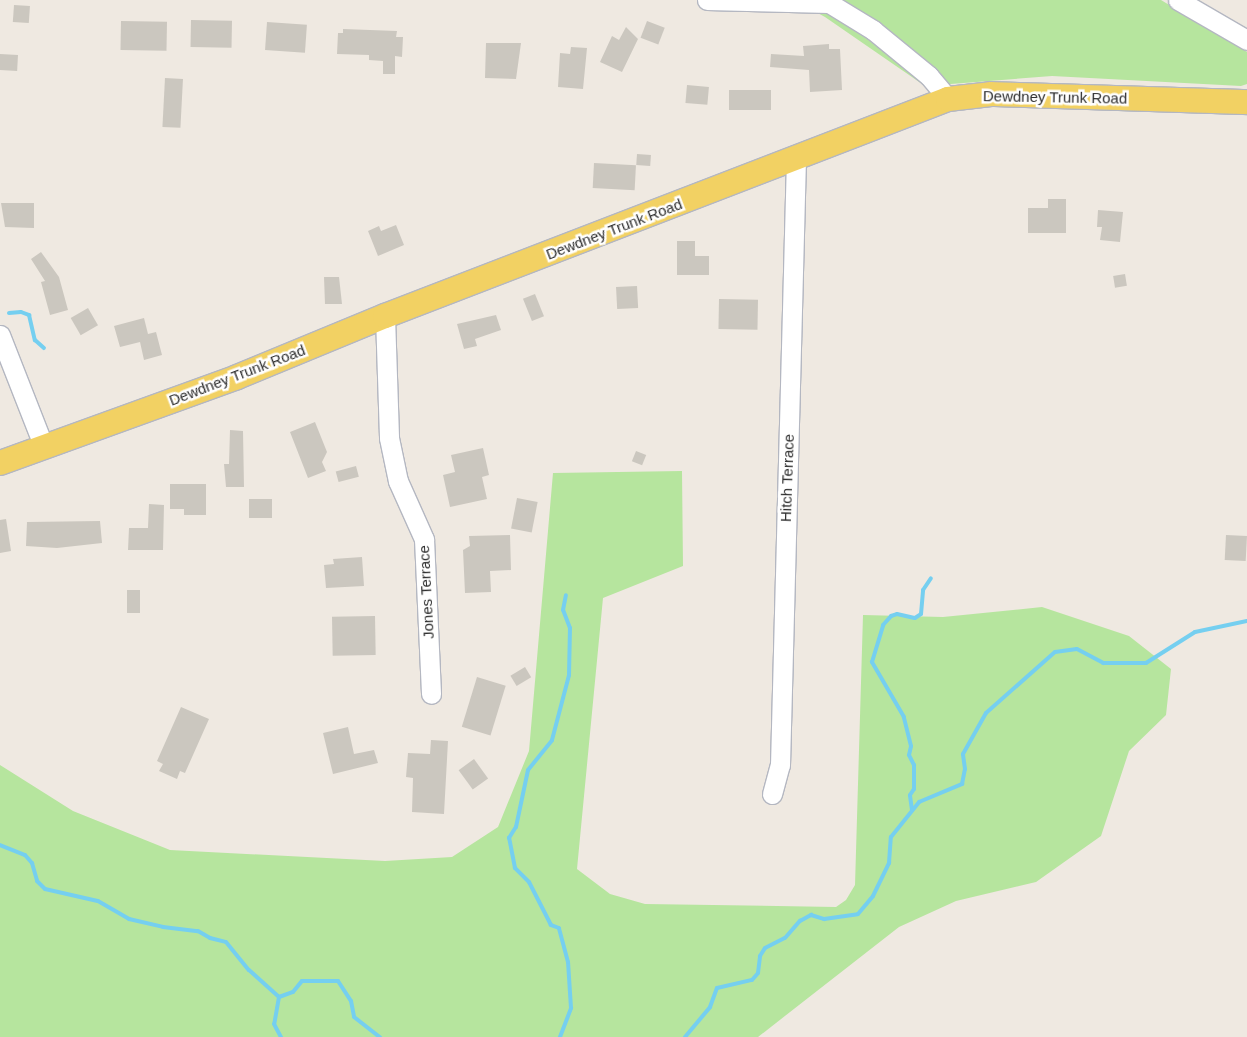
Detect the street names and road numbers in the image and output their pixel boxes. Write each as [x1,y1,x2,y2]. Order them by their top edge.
street label: Dewdney Trunk Road [983,87,1127,107]
street label: Dewdney Trunk Road [543,195,685,263]
street label: Dewdney Trunk Road [166,341,308,409]
street label: Hitch Terrace [776,434,798,522]
street label: Jones Terrace [415,544,437,640]

